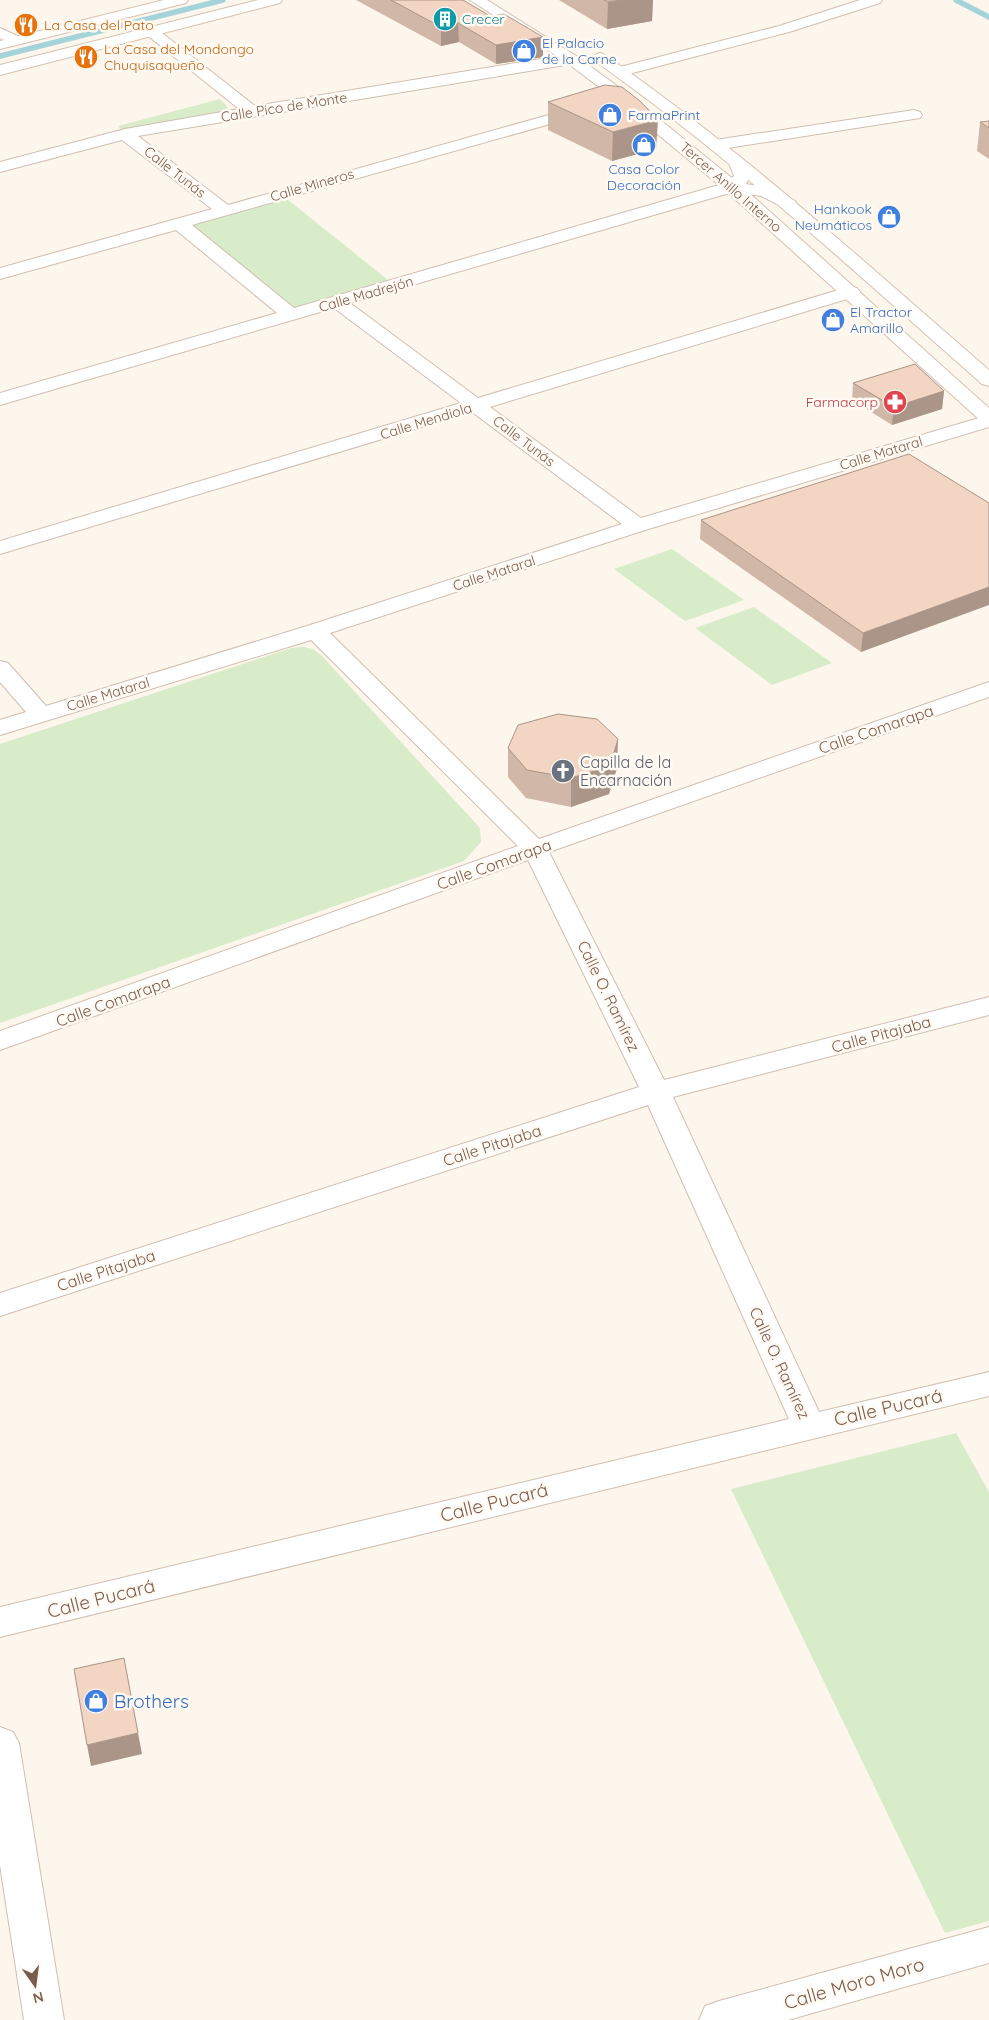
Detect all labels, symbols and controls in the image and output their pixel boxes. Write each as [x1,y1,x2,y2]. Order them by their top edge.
building icon: Crecer [432,6,458,32]
place label: Crecer [462,10,505,28]
restaurant icon: La Casa del Pato [13,12,39,38]
place label: La Casa del Pato [44,16,154,34]
place label: El Palacio de la Carne [542,34,617,68]
shop icon: El Palacio de la Carne [511,38,537,64]
place label: La Casa del Mondongo Chuquisaqueño [104,40,254,74]
restaurant icon: La Casa del Mondongo Chuquisaqueño [73,44,99,70]
street label: Calle Pico de Monte [220,88,348,126]
shop icon: FarmaPrint [597,102,623,128]
place label: FarmaPrint [628,106,701,124]
shop icon: Casa Color Decoración [631,132,657,158]
street label: Tercer Anillo Interno [676,138,786,236]
street label: Calle Tunás [140,142,210,202]
place label: Casa Color Decoración [607,160,681,194]
street label: Calle Mineros [268,164,356,206]
place label: Hankook Neumáticos [795,200,872,234]
shop icon: Hankook Neumáticos [876,204,902,230]
street label: Calle Madrejón [317,272,415,316]
place label: El Tractor Amarillo [850,303,913,337]
shop icon: El Tractor Amarillo [820,307,846,333]
pharmacy icon: Farmacorp [882,389,908,415]
place label: Farmacorp [806,393,878,411]
street label: Calle Mendiola [378,399,474,443]
street label: Calle Tunás [489,412,559,470]
street label: Calle Mataral [837,432,925,474]
street label: Calle Mataral [450,551,538,595]
street label: Calle Mataral [64,673,152,715]
street label: Calle Comarapa [816,700,936,758]
place label: Capilla de la Encarnación [580,752,672,790]
church icon: Capilla de la Encarnación [550,758,576,784]
street label: Calle Comarapa [434,834,554,894]
street label: Calle O. Ramírez [573,937,645,1055]
street label: Calle Comarapa [53,971,173,1031]
street label: Calle Pitajaba [829,1011,933,1057]
street label: Calle Pitajaba [440,1120,544,1170]
street label: Calle Pitajaba [54,1245,158,1295]
street label: Calle O. Ramírez [745,1304,815,1422]
street label: Calle Pucará [832,1383,944,1431]
street label: Calle Pucará [438,1477,550,1527]
street label: Calle Pucará [45,1573,157,1623]
shop icon: Brothers [83,1688,109,1714]
place label: Brothers [114,1689,189,1713]
street label: Calle Moro Moro [781,1952,927,2014]
north arrow [10,1960,60,2010]
text: N [31,1988,45,2008]

